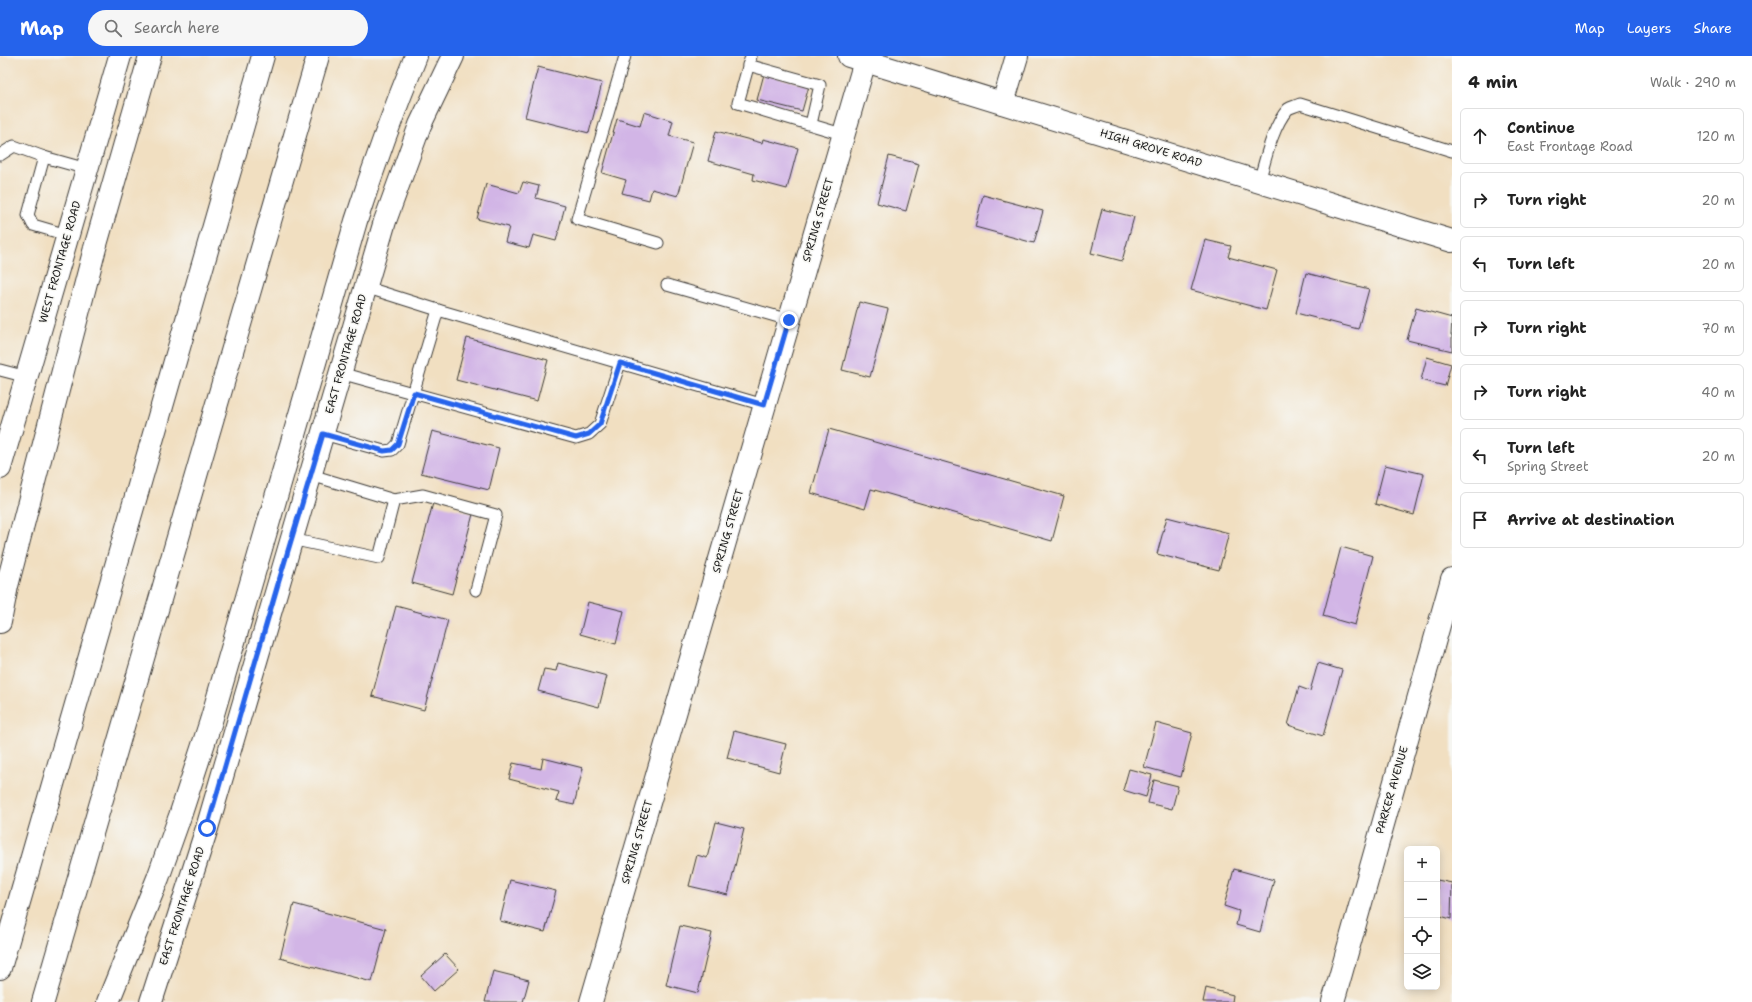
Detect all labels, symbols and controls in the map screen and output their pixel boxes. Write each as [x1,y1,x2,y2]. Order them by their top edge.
search box [88,10,368,46]
text: Map [20,16,64,41]
icon: search [102,17,124,39]
text: Search here [134,18,220,38]
text: Map [1575,19,1605,37]
text: Layers [1627,19,1671,37]
text: Share [1693,19,1732,37]
text: 4 min [1468,71,1518,93]
text: Walk · 290 m [1650,74,1736,91]
text: Continue [1507,118,1575,138]
street label: HIGH GROVE ROAD [1098,125,1204,171]
icon: ahead [1469,125,1491,147]
text: 120 m [1697,128,1735,145]
text: East Frontage Road [1507,138,1633,155]
street label: SPRING STREET [799,176,837,264]
icon: right [1469,189,1491,211]
text: Turn right [1507,190,1587,210]
text: 20 m [1702,192,1735,209]
street label: WEST FRONTAGE ROAD [35,199,85,325]
icon: left [1469,253,1491,275]
text: Turn left [1507,254,1575,274]
text: 20 m [1702,256,1735,273]
street label: EAST FRONTAGE ROAD [322,292,370,416]
route end [780,311,798,329]
icon: right [1469,317,1491,339]
text: Turn right [1507,318,1587,338]
text: 70 m [1701,320,1735,337]
icon: right [1469,381,1491,403]
text: Turn right [1507,382,1587,402]
text: 40 m [1701,384,1735,401]
text: Turn left [1507,438,1575,458]
icon: left [1469,445,1491,467]
text: 20 m [1702,448,1735,465]
text: Spring Street [1507,458,1589,475]
street label: SPRING STREET [709,487,747,575]
icon: arrive [1469,509,1491,531]
text: Arrive at destination [1507,510,1675,530]
street label: PARKER AVENUE [1372,744,1412,836]
street label: SPRING STREET [618,798,656,886]
route start [198,819,216,837]
street label: EAST FRONTAGE ROAD [156,845,208,967]
map controls [1404,846,1440,990]
button: + [1404,846,1440,882]
button: − [1404,882,1440,918]
button: locate [1404,918,1440,954]
button: layers [1404,954,1440,990]

